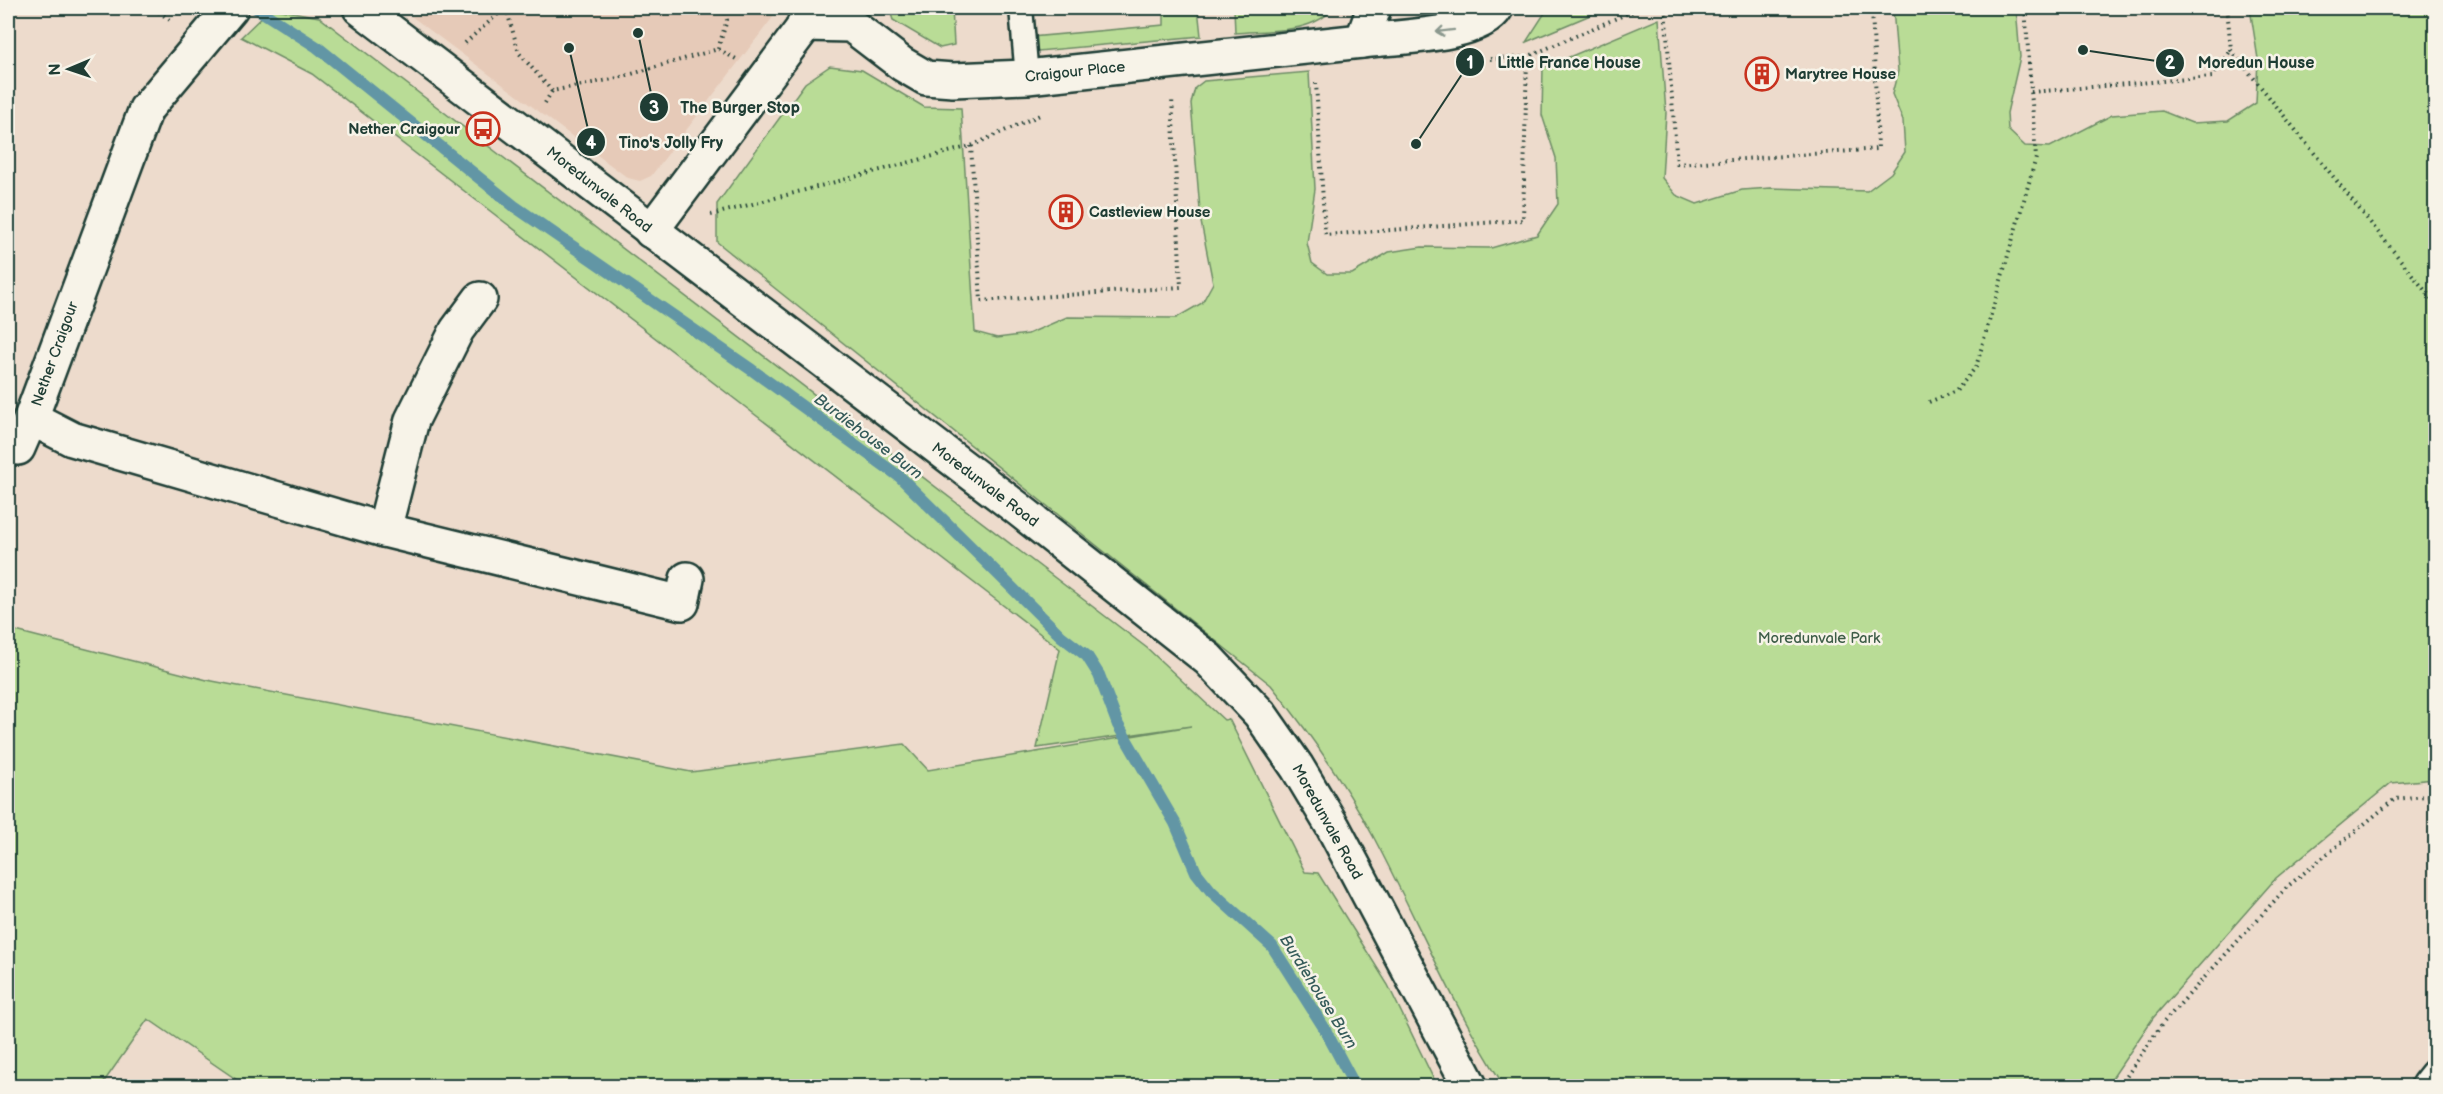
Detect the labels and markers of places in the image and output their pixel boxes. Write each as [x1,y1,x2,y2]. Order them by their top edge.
callout: Little France House [1455,45,1653,79]
callout: Moredun House [2155,46,2326,80]
building icon: Marytree House [1744,56,1780,92]
place label: Marytree House [1785,65,1896,84]
callout: The Burger Stop [639,90,812,124]
bus stop icon: Nether Craigour [465,111,501,147]
place label: Nether Craigour [348,120,461,139]
callout: Tino's Jolly Fry [576,125,735,159]
building icon: Castleview House [1048,194,1084,230]
place label: Castleview House [1089,203,1211,222]

